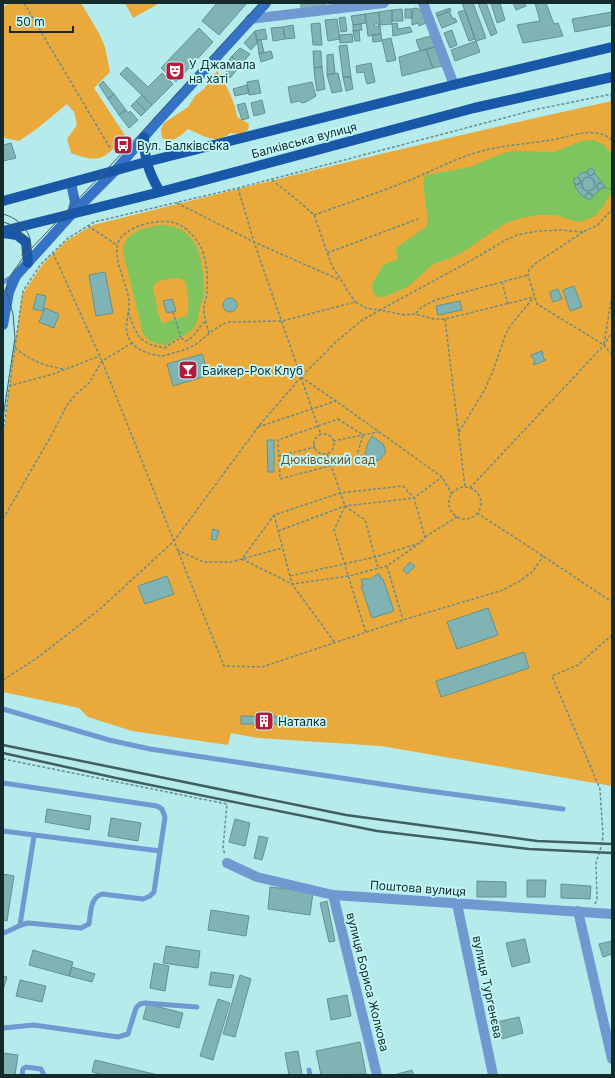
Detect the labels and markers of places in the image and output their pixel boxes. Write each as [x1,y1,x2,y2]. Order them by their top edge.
place label: У Джамала на хаті [189,57,256,86]
theatre icon: У Джамала на хаті [164,60,186,82]
bus stop icon: Вул. Балківська [112,134,134,156]
place label: Вул. Балківська [137,138,229,153]
bar icon: Байкер-Рок Клуб [177,359,199,381]
place label: Байкер-Рок Клуб [202,363,303,378]
building icon: Наталка [253,710,275,732]
place label: Наталка [278,714,326,729]

